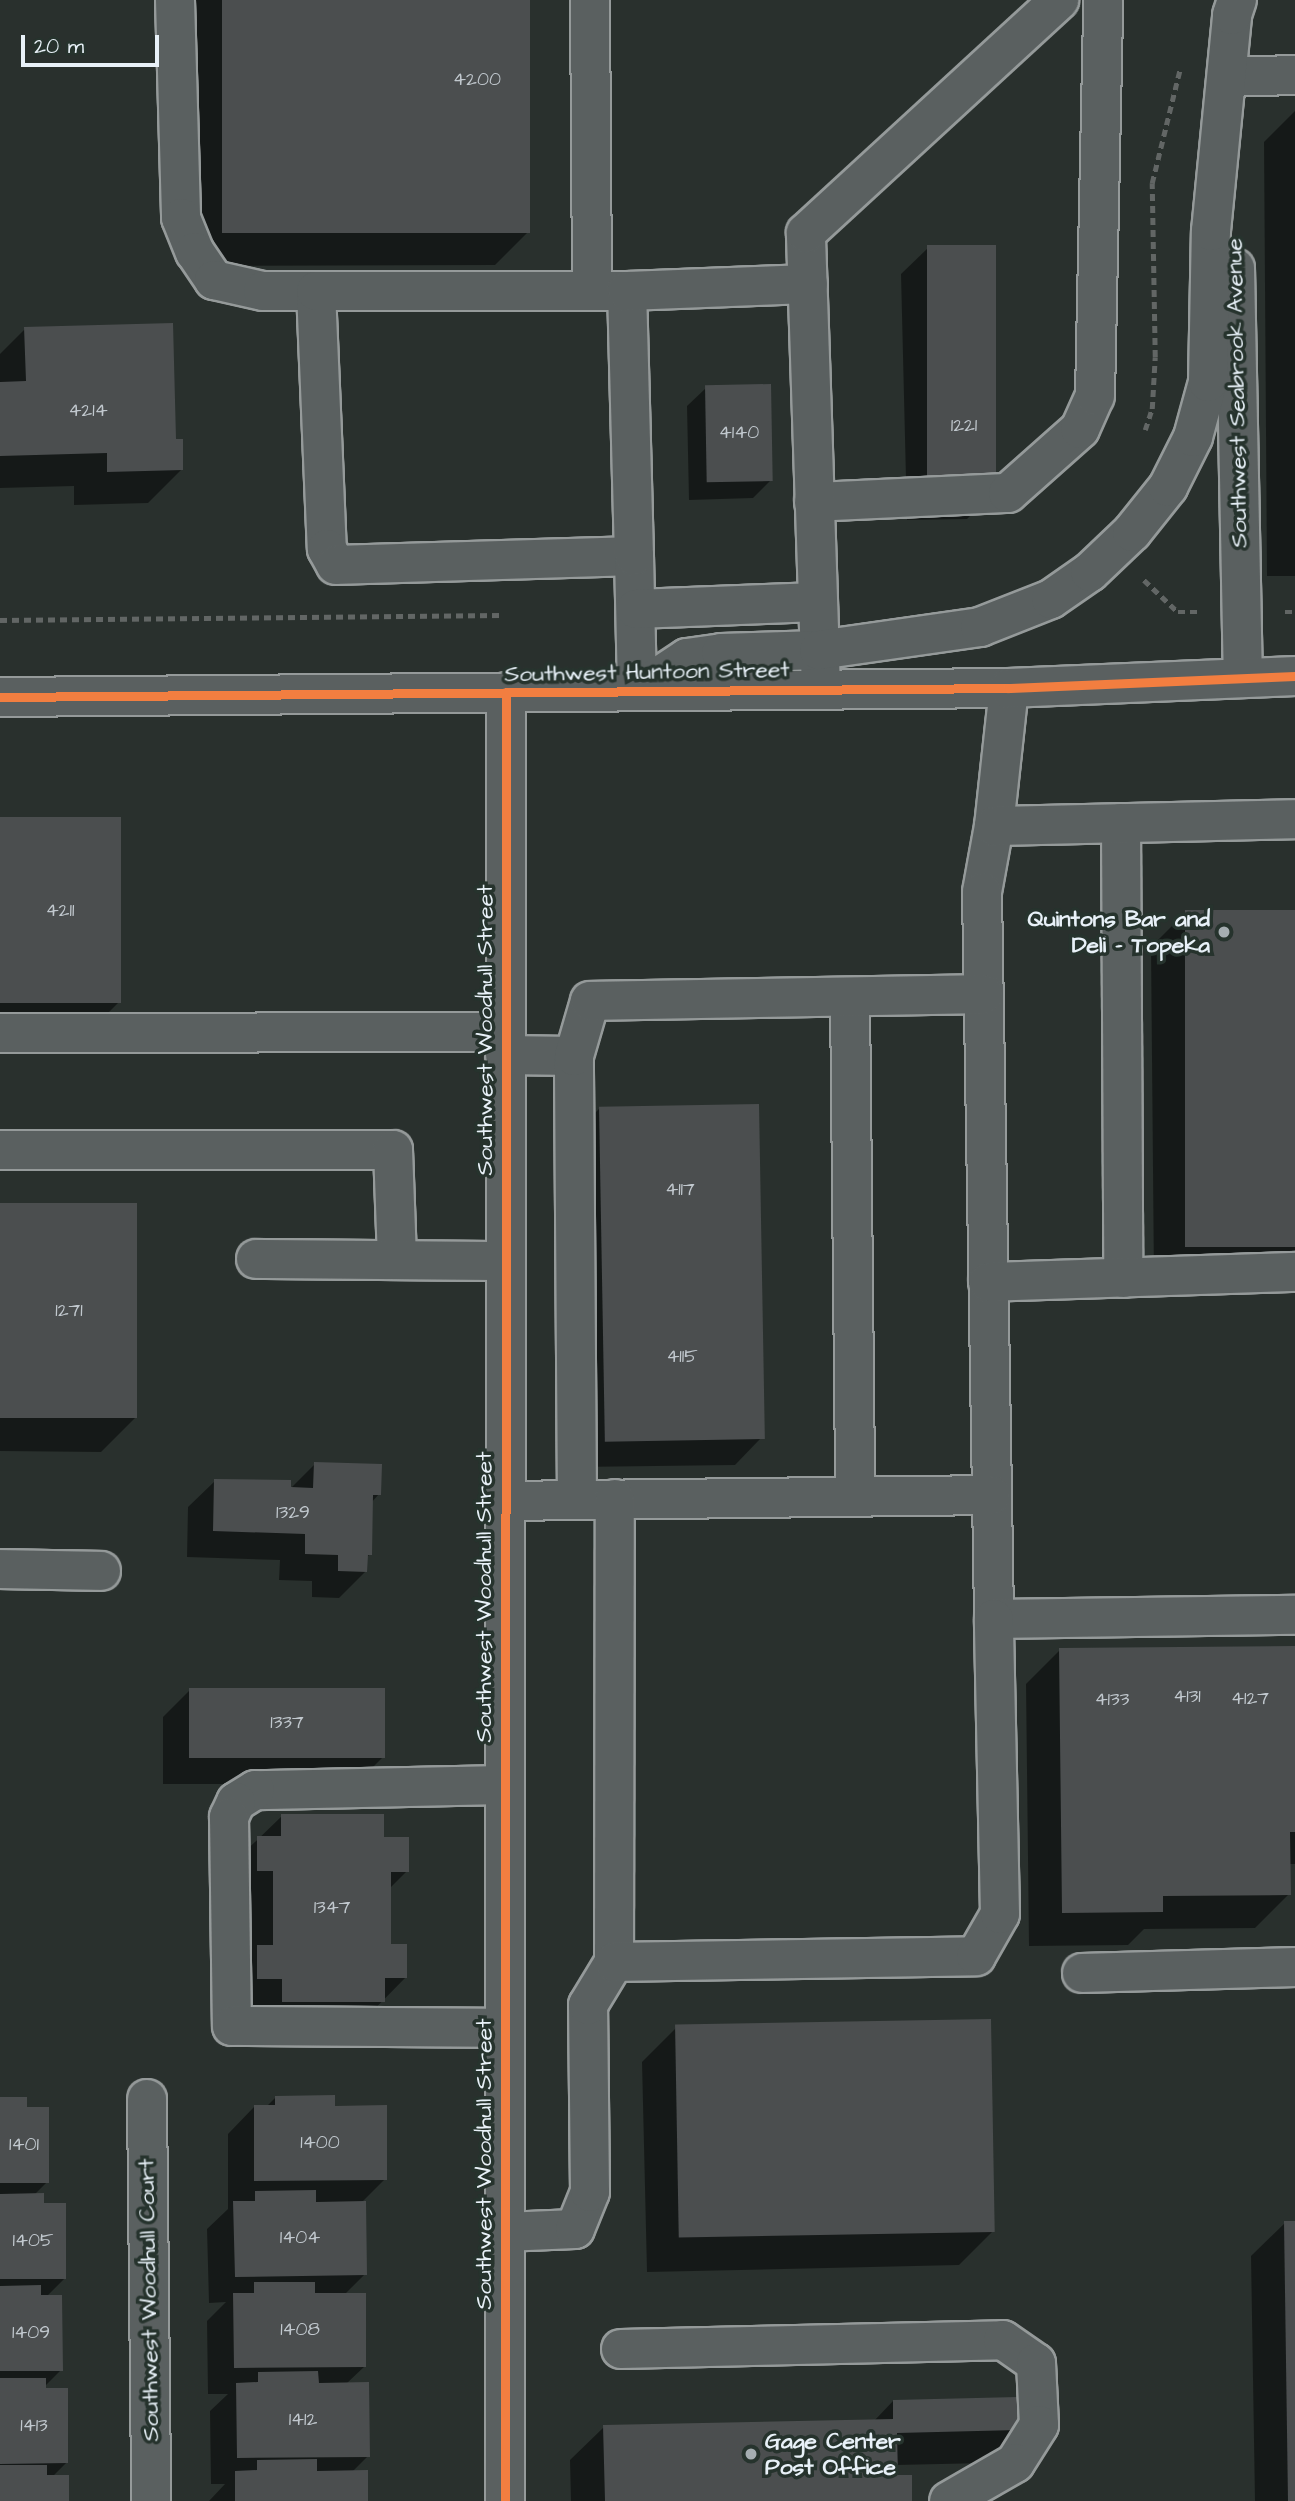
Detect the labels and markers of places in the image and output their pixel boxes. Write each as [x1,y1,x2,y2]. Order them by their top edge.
place label: Quintons Bar and Deli - Topeka [1028,905,1210,959]
marker: Quintons Bar and Deli - Topeka [1216,924,1232,940]
place label: Gage Center Post Office [765,2427,901,2481]
marker: Gage Center Post Office [743,2446,759,2462]

